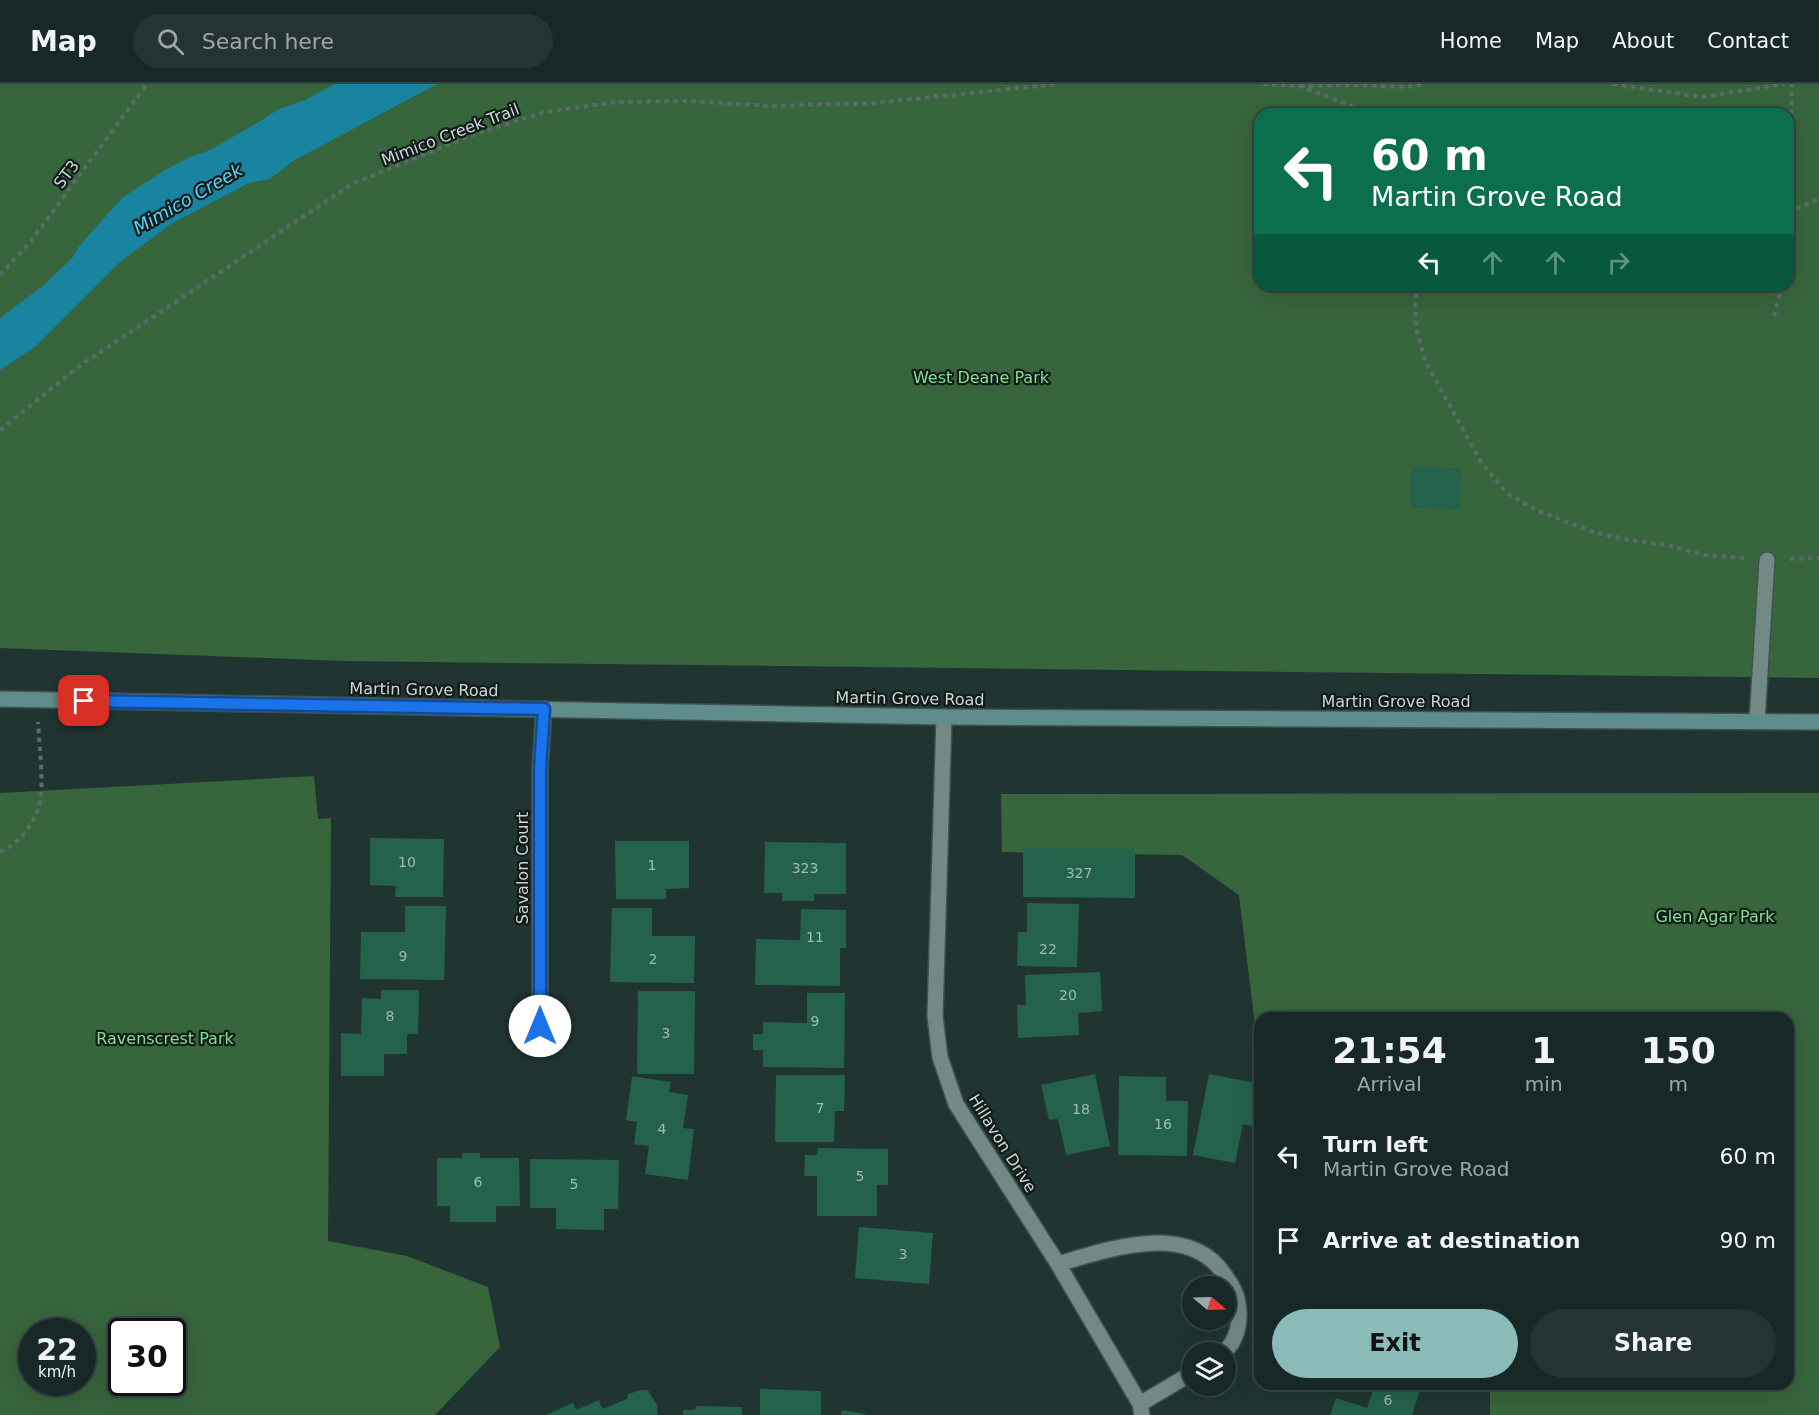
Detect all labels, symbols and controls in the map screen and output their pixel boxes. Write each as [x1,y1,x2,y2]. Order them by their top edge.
search box [133,14,553,68]
text: Map [30,25,97,58]
icon: search [154,25,187,58]
text: Search here [202,29,334,54]
text: Home [1440,29,1502,53]
text: Map [1535,29,1579,53]
text: About [1612,29,1674,53]
text: Contact [1707,29,1789,53]
street label: Mimico Creek Trail [379,99,522,170]
text: 60 m [1371,131,1488,180]
icon: left [1272,132,1350,210]
street label: ST3 [50,157,83,192]
water label: Mimico Creek [130,158,247,238]
text: Martin Grove Road [1371,181,1623,212]
icon: left [1413,246,1446,279]
icon: ahead [1476,246,1509,279]
icon: ahead [1539,246,1572,279]
icon: right [1602,246,1635,279]
park label: West Deane Park [913,368,1050,387]
pin [58,675,109,726]
street label: Martin Grove Road [349,679,499,700]
icon: arrive [67,684,100,717]
street label: Martin Grove Road [835,688,985,709]
street label: Martin Grove Road [1321,692,1471,711]
street label: Savalon Court [513,812,532,924]
house number: 10 [398,854,416,870]
house number: 1 [648,857,656,873]
house number: 323 [792,860,818,876]
house number: 327 [1066,865,1092,881]
park label: Glen Agar Park [1655,907,1775,926]
house number: 11 [806,929,824,945]
house number: 22 [1039,941,1057,957]
house number: 9 [399,948,407,964]
house number: 2 [649,951,657,967]
house number: 20 [1059,987,1077,1003]
position arrow [508,994,572,1058]
house number: 8 [386,1008,394,1024]
house number: 9 [811,1013,819,1029]
house number: 3 [662,1025,670,1041]
park label: Ravenscrest Park [96,1029,234,1048]
text: 21:54 [1332,1030,1447,1071]
text: 1 [1531,1030,1556,1071]
text: 150 [1641,1030,1716,1071]
text: Arrival [1357,1072,1422,1096]
text: min [1525,1072,1563,1096]
text: m [1669,1072,1688,1096]
street label: Hillavon Drive [965,1091,1040,1196]
house number: 7 [816,1100,824,1116]
house number: 18 [1072,1101,1090,1117]
house number: 16 [1154,1116,1172,1132]
house number: 4 [658,1121,667,1137]
text: Turn left [1323,1132,1428,1157]
icon: left [1272,1140,1305,1173]
text: 60 m [1720,1144,1776,1169]
text: Martin Grove Road [1323,1157,1509,1181]
house number: 5 [856,1168,864,1184]
house number: 6 [474,1174,483,1190]
house number: 5 [570,1176,578,1192]
icon: arrive [1272,1224,1305,1257]
text: Arrive at destination [1323,1228,1580,1253]
text: 90 m [1720,1228,1776,1253]
house number: 3 [899,1246,907,1262]
north arrow [1182,1276,1236,1330]
map controls [1182,1276,1236,1396]
button: Exit [1272,1309,1518,1378]
button: Share [1530,1309,1776,1378]
speed limit sign: 30 [108,1318,186,1396]
text: 22 [36,1332,78,1367]
button: layers [1182,1342,1236,1396]
text: km/h [38,1363,76,1381]
house number: 6 [1384,1392,1393,1408]

